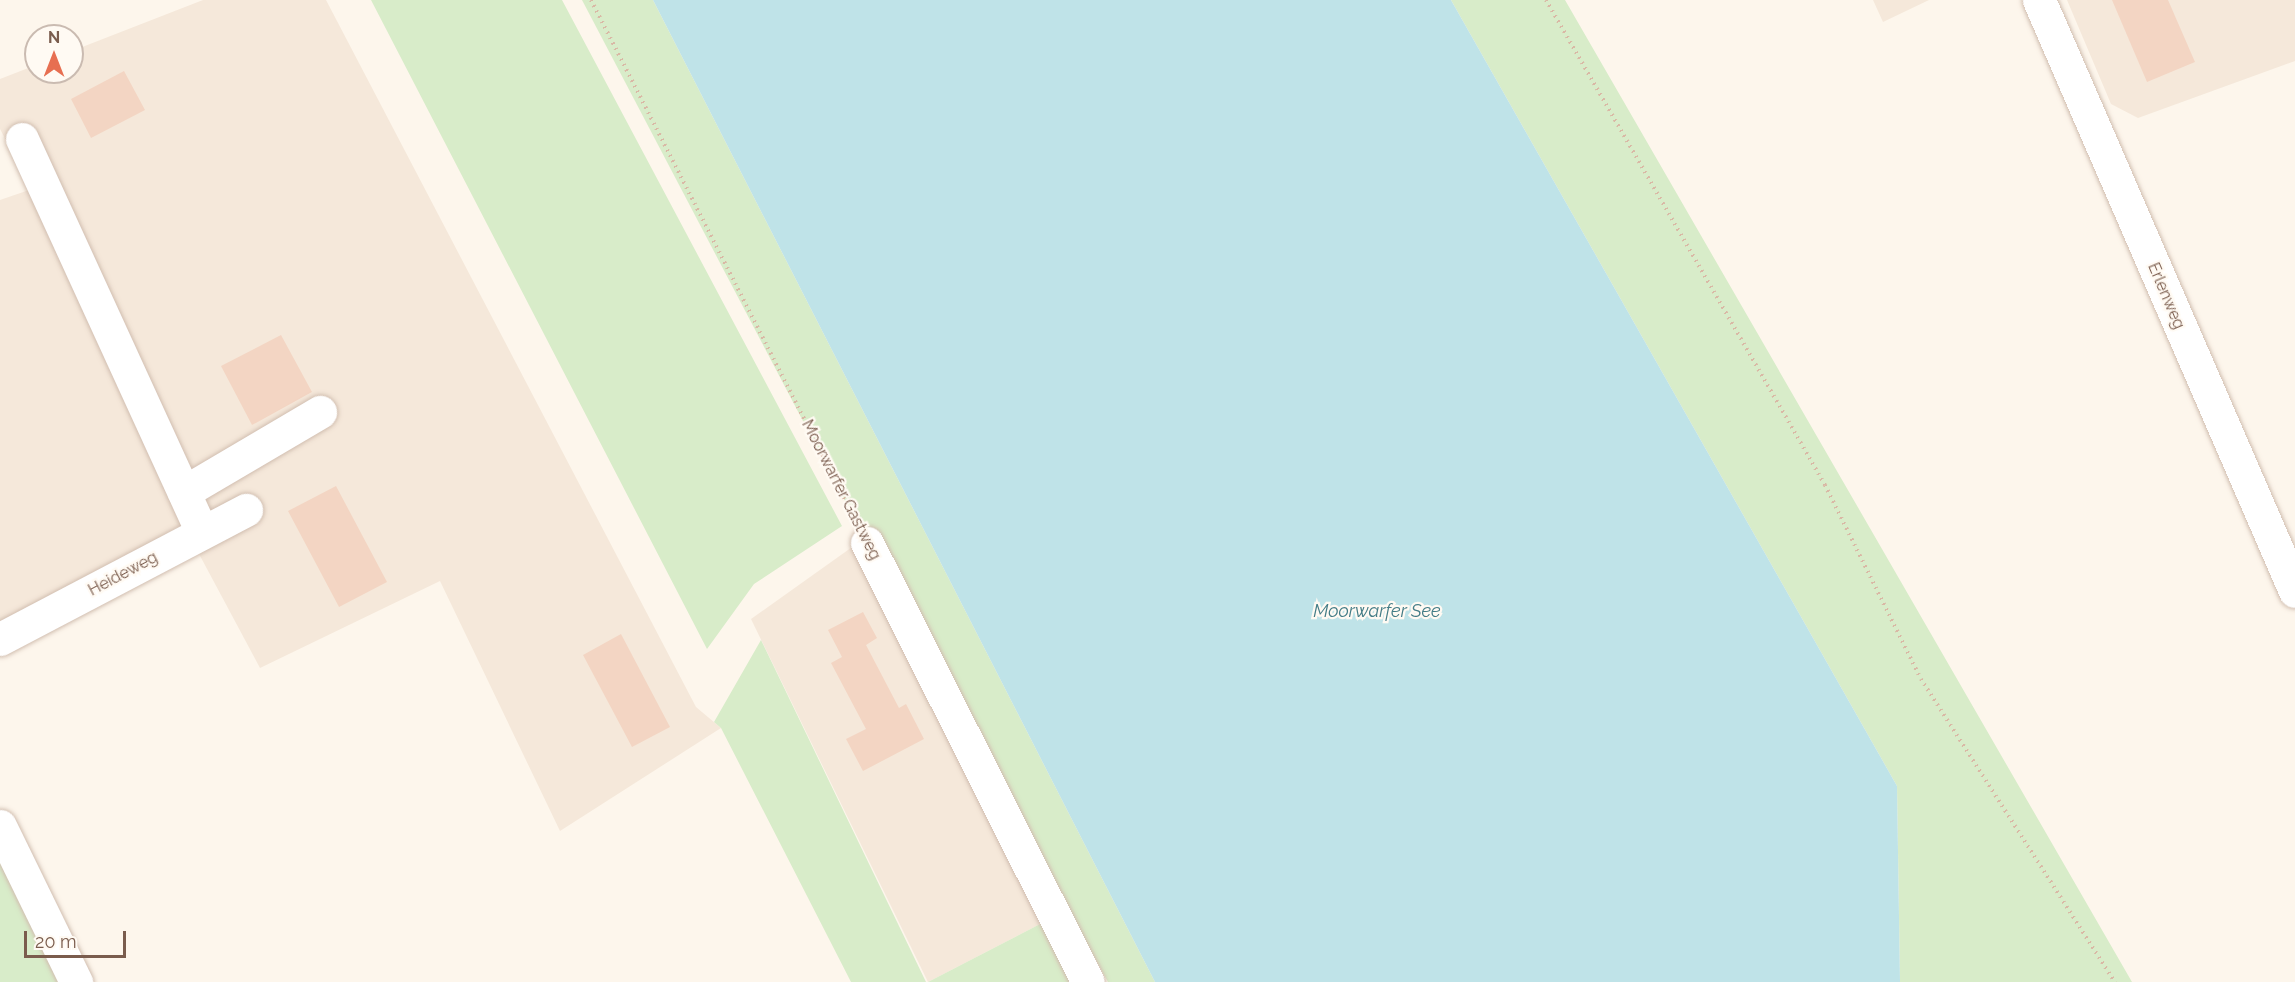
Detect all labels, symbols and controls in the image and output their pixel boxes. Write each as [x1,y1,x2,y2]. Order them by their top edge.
north arrow [24,24,84,84]
text: N [48,28,60,47]
street label: Erlenweg [2143,260,2189,332]
street label: Moorwarfer Gastweg [797,417,885,563]
street label: Heideweg [85,548,161,600]
water label: Moorwarfer See [1313,600,1441,622]
scale bar [27,919,129,957]
text: 20 m [35,931,77,952]

